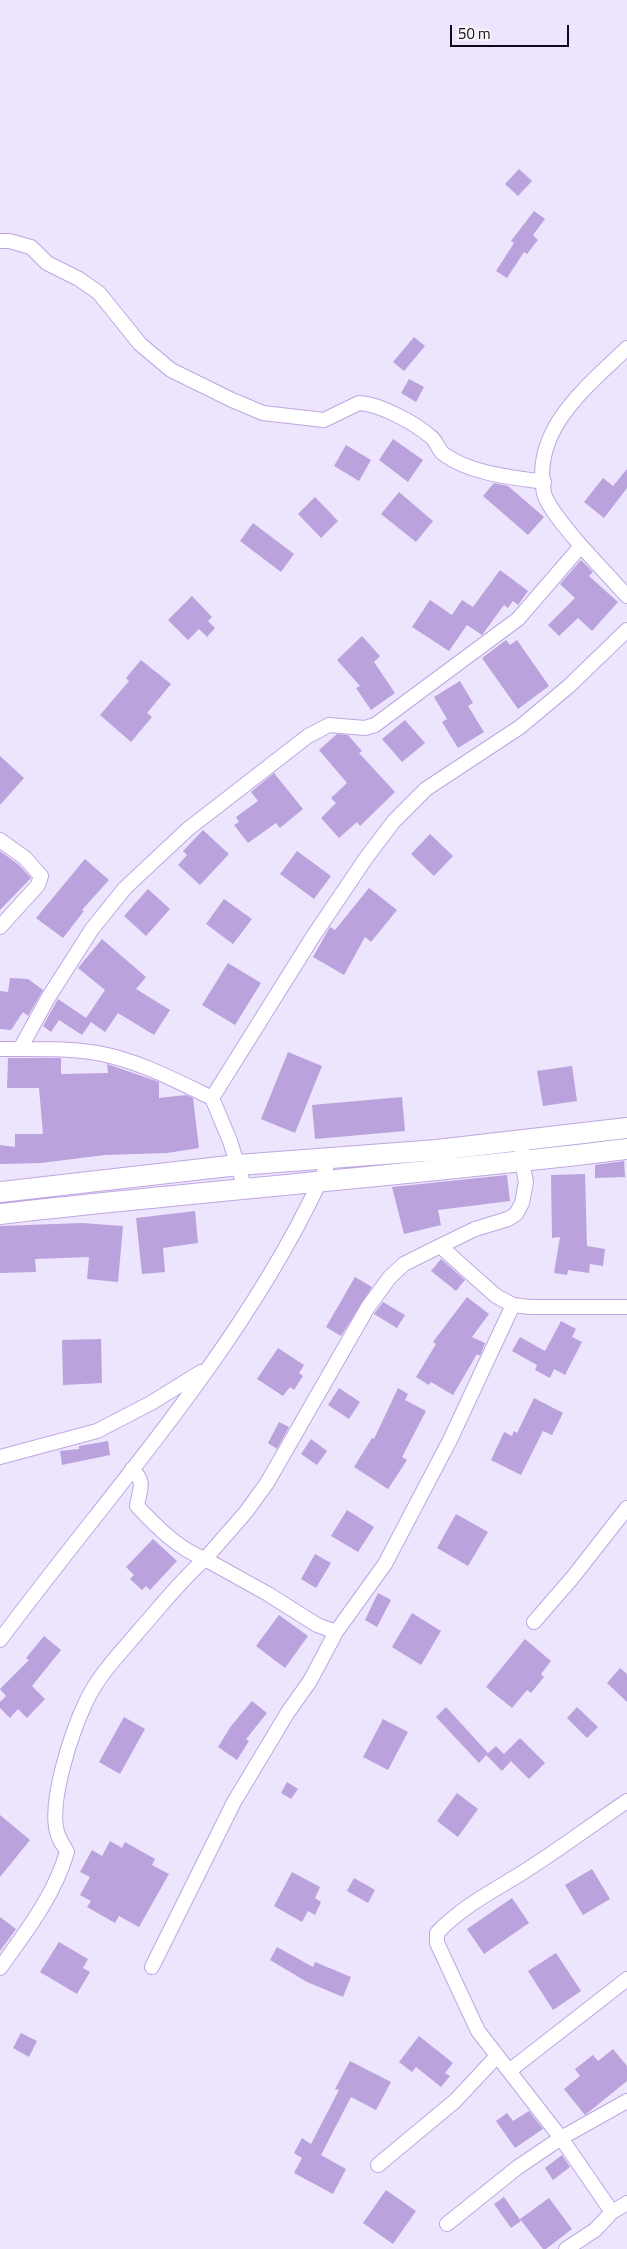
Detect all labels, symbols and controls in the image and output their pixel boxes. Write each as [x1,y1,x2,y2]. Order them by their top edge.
scale bar [452,15,571,47]
text: 50 m [458,22,491,45]

